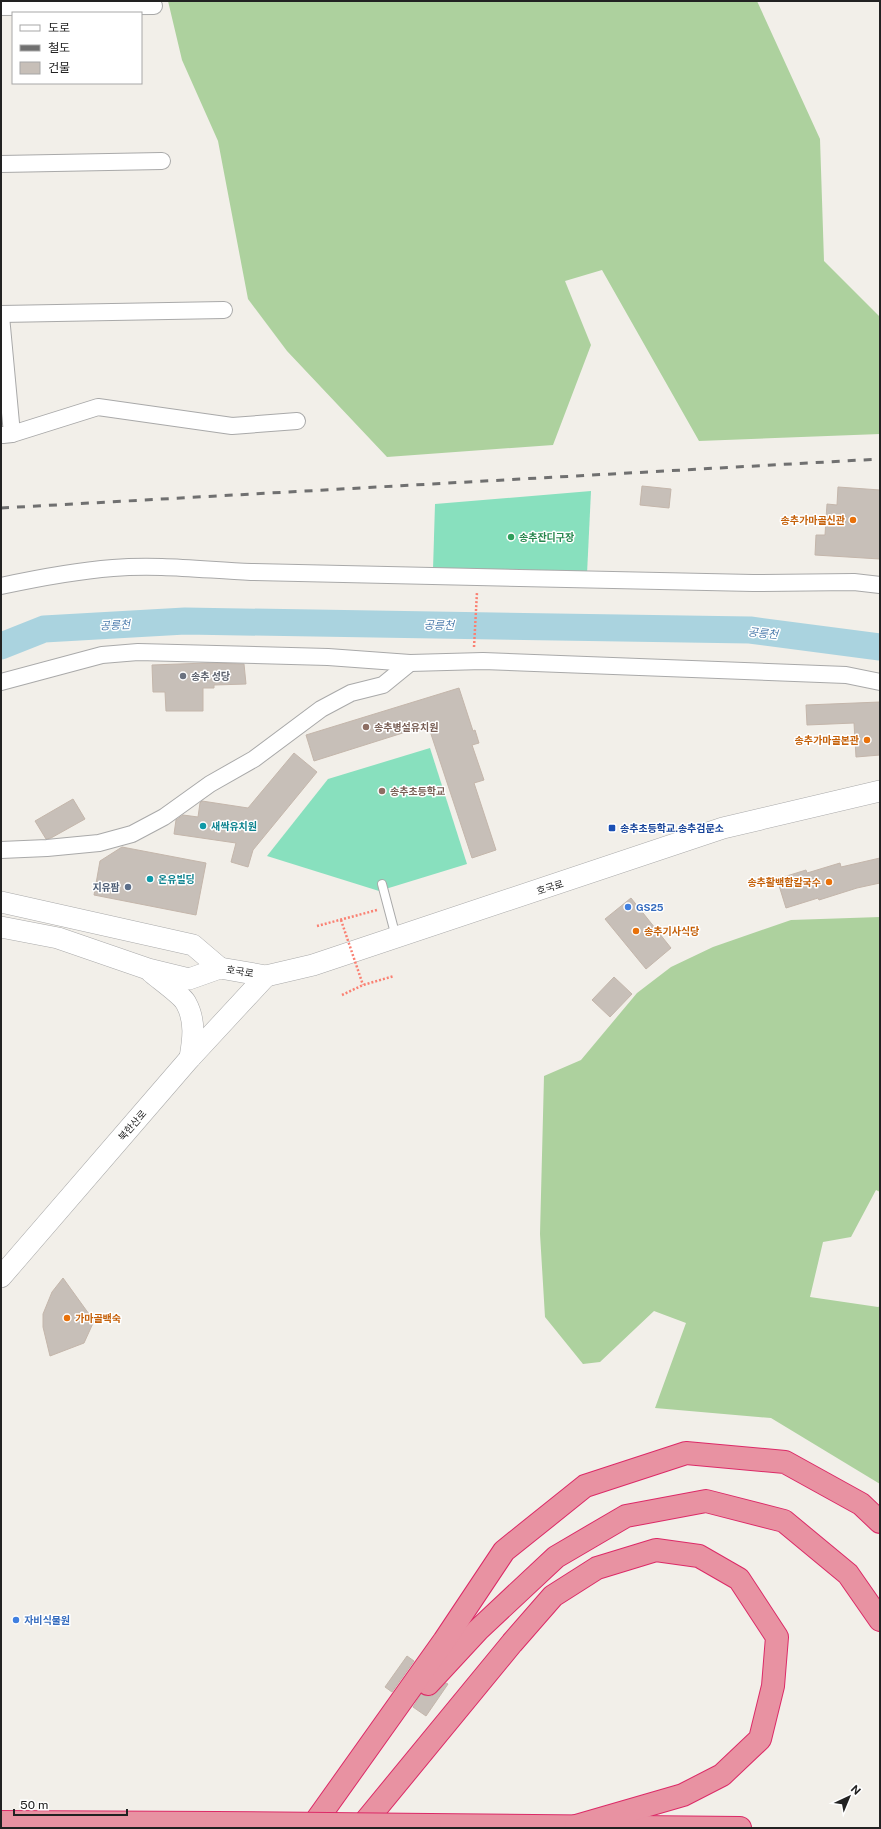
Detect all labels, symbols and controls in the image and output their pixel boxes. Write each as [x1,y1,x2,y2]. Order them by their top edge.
legend [12,12,142,84]
text: 도로 [48,21,70,35]
text: 철도 [48,41,70,55]
text: 건물 [48,61,70,75]
place label: 송추가마골신관 [781,514,845,526]
marker: 송추가마골신관 [848,515,858,525]
place label: 송추잔디구장 [519,531,574,543]
marker: 송추잔디구장 [506,532,516,542]
water label: 공릉천 [100,618,132,632]
water label: 공릉천 [424,619,456,631]
water label: 공릉천 [747,625,781,641]
place label: 송추 성당 [191,670,230,682]
marker: 송추 성당 [178,671,188,681]
place label: 송추병설유치원 [374,721,438,733]
marker: 송추병설유치원 [361,722,371,732]
place label: 송추가마골본관 [795,734,859,746]
marker: 송추가마골본관 [862,735,872,745]
place label: 송추초등학교 [390,785,445,797]
marker: 송추초등학교 [377,786,387,796]
place label: 새싹유치원 [211,820,257,832]
marker: 새싹유치원 [198,821,208,831]
place label: 송추초등학교.송추검문소 [620,822,724,834]
marker: 송추초등학교.송추검문소 [607,823,617,833]
place label: 온유빌딩 [158,873,195,885]
marker: 온유빌딩 [145,874,155,884]
place label: 송추활백합칼국수 [747,876,821,888]
street label: 호국로 [535,877,565,897]
marker: 송추활백합칼국수 [824,877,834,887]
place label: 지유팜 [92,881,120,893]
marker: 지유팜 [123,882,133,892]
place label: GS25 [636,901,664,913]
marker: GS25 [623,902,633,912]
place label: 송추기사식당 [644,925,699,937]
marker: 송추기사식당 [631,926,641,936]
street label: 호국로 [225,963,255,979]
street label: 북한산로 [115,1107,149,1143]
place label: 가마골백숙 [75,1312,121,1324]
marker: 가마골백숙 [62,1313,72,1323]
place label: 자비식물원 [24,1614,70,1626]
marker: 자비식물원 [11,1615,21,1625]
north arrow [829,1777,869,1817]
text: N [849,1783,863,1797]
scale bar [14,1791,127,1817]
text: 50 m [20,1798,48,1812]

